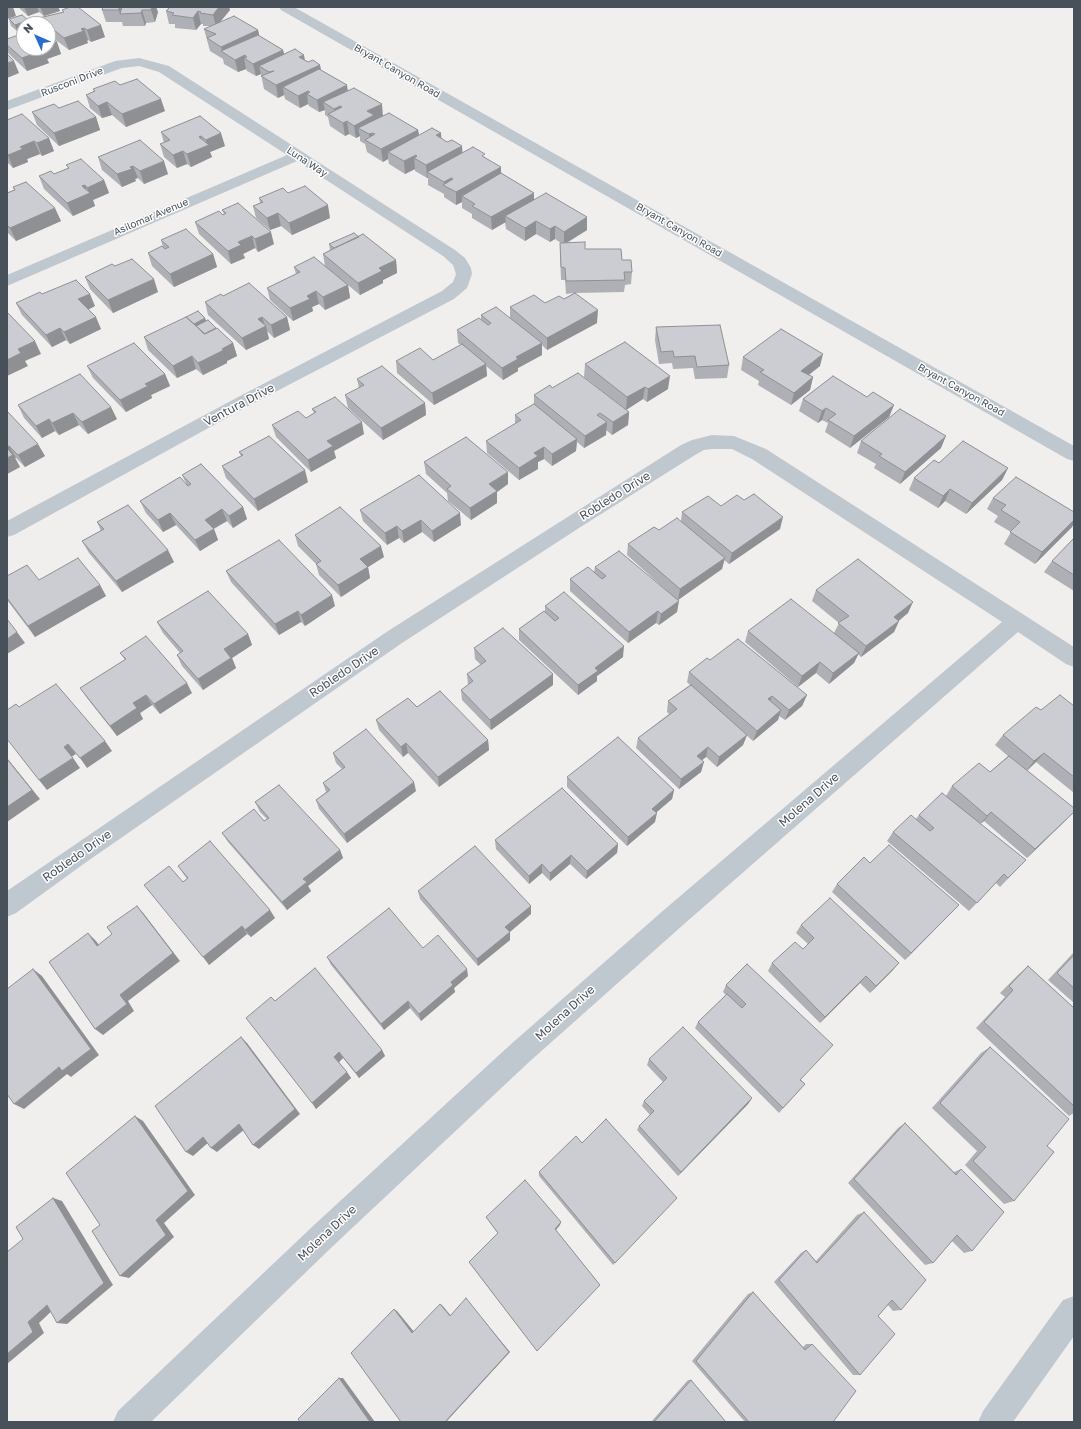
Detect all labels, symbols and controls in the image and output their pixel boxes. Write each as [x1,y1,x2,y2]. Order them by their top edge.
north arrow [16,16,56,56]
text: N [20,20,35,35]
street label: Bryant Canyon Road [352,41,442,101]
street label: Rusconi Drive [39,65,105,99]
street label: Luna Way [284,144,330,180]
street label: Asilomar Avenue [112,196,190,238]
street label: Bryant Canyon Road [634,200,724,260]
street label: Bryant Canyon Road [916,361,1006,419]
street label: Ventura Drive [201,380,277,430]
street label: Robledo Drive [577,469,653,523]
street label: Robledo Drive [307,643,381,701]
street label: Molena Drive [776,770,842,830]
street label: Robledo Drive [40,827,114,885]
street label: Molena Drive [532,983,598,1043]
street label: Molena Drive [295,1202,359,1264]

